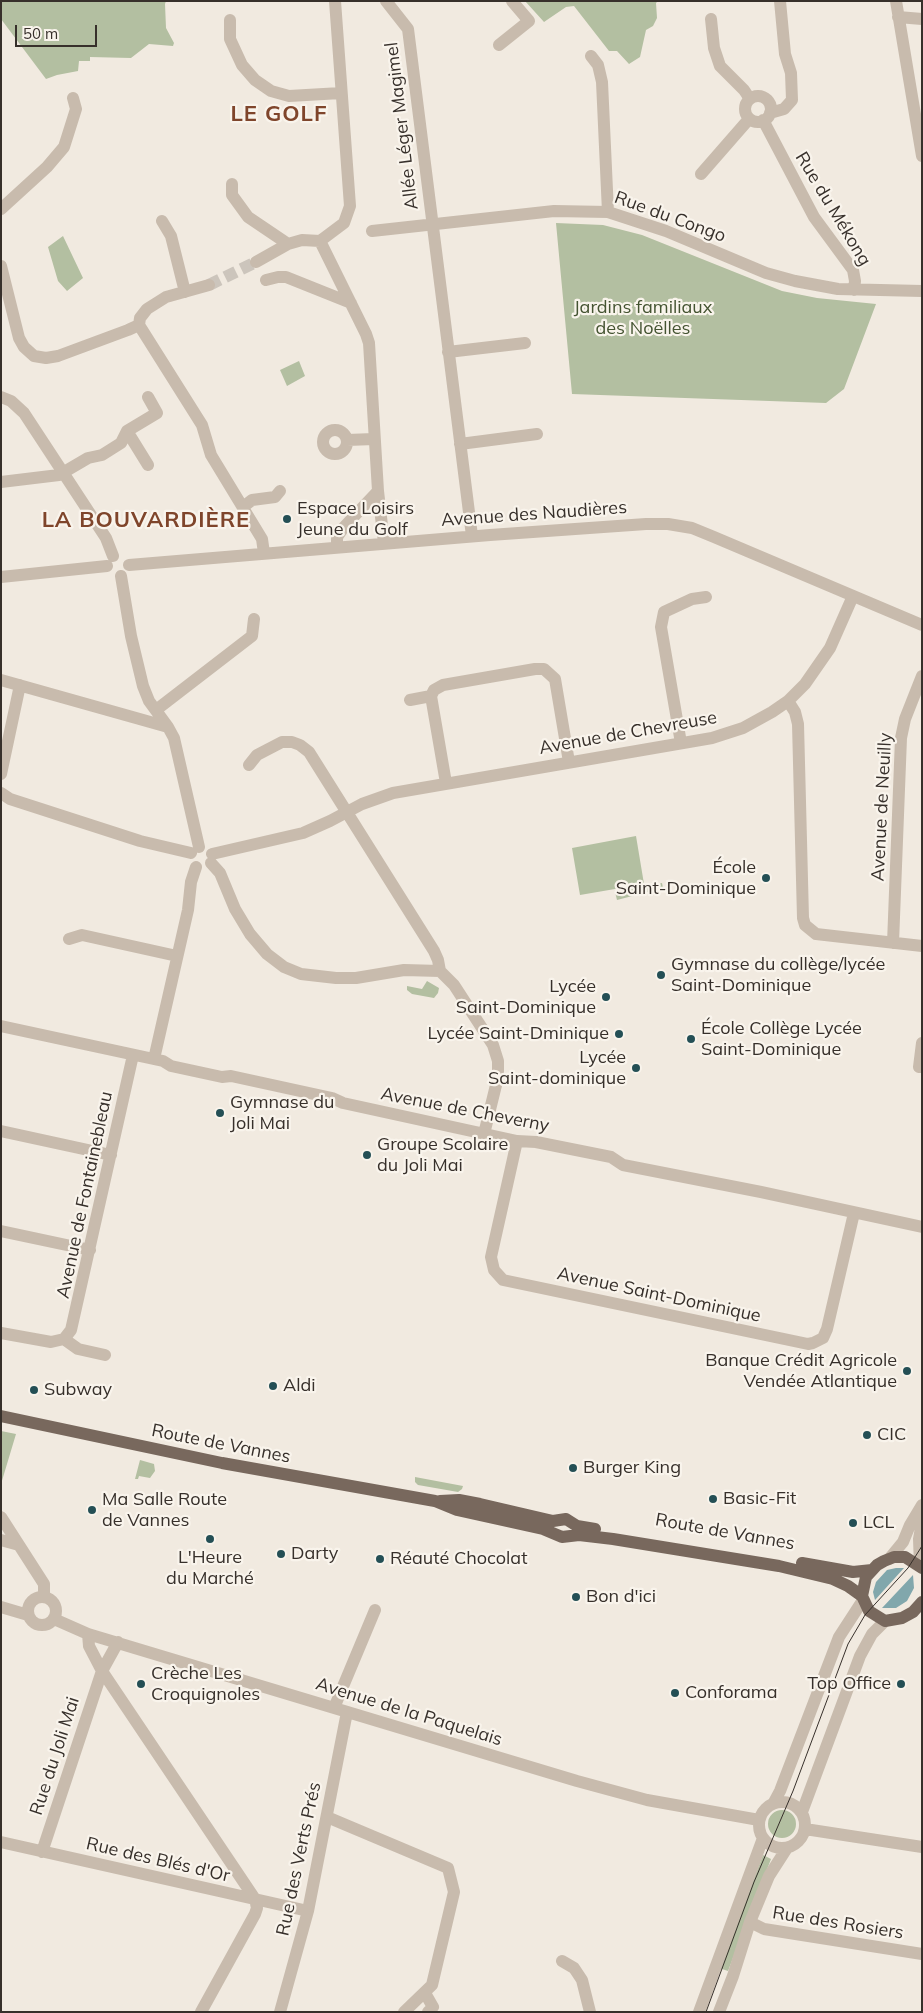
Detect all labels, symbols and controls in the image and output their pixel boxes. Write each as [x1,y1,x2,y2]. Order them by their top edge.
scale bar [18,15,100,47]
text: 50 m [23,24,58,43]
street label: Allée Léger Magimel [381,41,423,211]
district label: LE GOLF [230,101,328,127]
street label: Rue du Mékong [790,148,876,270]
street label: Rue du Congo [611,187,729,247]
park label: Jardins familiaux des Noëlles [574,297,712,340]
street label: Avenue des Naudières [440,497,628,531]
place label: Espace Loisirs Jeune du Golf [297,498,414,540]
district label: LA BOUVARDIÈRE [40,507,252,533]
marker: Espace Loisirs Jeune du Golf [281,513,293,525]
street label: Avenue de Chevreuse [537,707,719,759]
street label: Avenue de Neuilly [867,732,897,882]
place label: École Saint-Dominique [616,857,756,900]
marker: École Saint-Dominique [760,872,772,884]
place label: Gymnase du collège/lycée Saint-Dominique [671,954,885,996]
marker: Gymnase du collège/lycée Saint-Dominique [655,969,667,981]
place label: Lycée Saint-Dominique [456,976,596,1019]
marker: Lycée Saint-Dominique [600,991,612,1003]
place label: École Collège Lycée Saint-Dominique [701,1018,862,1060]
place label: Lycée Saint-Dminique [428,1023,609,1045]
marker: Lycée Saint-Dminique [613,1028,625,1040]
marker: École Collège Lycée Saint-Dominique [685,1033,697,1045]
place label: Lycée Saint-dominique [488,1047,626,1090]
marker: Lycée Saint-dominique [630,1062,642,1074]
street label: Avenue de Cheverny [379,1083,551,1137]
street label: Avenue de Fontainebleau [52,1090,118,1300]
place label: Gymnase du Joli Mai [230,1092,334,1134]
marker: Gymnase du Joli Mai [214,1107,226,1119]
place label: Groupe Scolaire du Joli Mai [377,1134,508,1176]
marker: Groupe Scolaire du Joli Mai [361,1149,373,1161]
street label: Avenue Saint-Dominique [555,1263,763,1327]
place label: Banque Crédit Agricole Vendée Atlantique [705,1350,897,1392]
marker: Banque Crédit Agricole Vendée Atlantique [901,1365,913,1377]
place label: Aldi [283,1375,316,1397]
place label: Subway [44,1379,112,1401]
marker: Aldi [267,1380,279,1392]
marker: Subway [28,1384,40,1396]
street label: Route de Vannes [150,1420,292,1468]
place label: CIC [877,1424,906,1446]
marker: CIC [861,1429,873,1441]
place label: Burger King [583,1457,681,1479]
marker: Burger King [567,1462,579,1474]
place label: Basic-Fit [723,1488,796,1510]
place label: Ma Salle Route de Vannes [102,1489,227,1532]
marker: Basic-Fit [707,1493,719,1505]
marker: Ma Salle Route de Vannes [86,1504,98,1516]
street label: Route de Vannes [654,1509,796,1555]
place label: LCL [863,1512,894,1534]
marker: LCL [847,1517,859,1529]
marker: L'Heure du Marché [204,1533,216,1545]
place label: Darty [291,1543,338,1565]
place label: L'Heure du Marché [166,1547,254,1590]
marker: Darty [275,1548,287,1560]
place label: Réauté Chocolat [390,1548,527,1570]
marker: Réauté Chocolat [374,1553,386,1565]
place label: Bon d'ici [586,1586,656,1608]
marker: Bon d'ici [570,1591,582,1603]
place label: Crèche Les Croquignoles [151,1663,260,1706]
street label: Avenue de la Paquelais [313,1673,505,1751]
place label: Top Office [807,1673,891,1695]
marker: Crèche Les Croquignoles [135,1678,147,1690]
marker: Top Office [895,1678,907,1690]
place label: Conforama [685,1682,777,1704]
marker: Conforama [669,1687,681,1699]
street label: Rue du Joli Mai [26,1694,84,1818]
street label: Rue des Verts Prés [272,1780,326,1938]
street label: Rue des Blés d'Or [84,1833,232,1887]
street label: Rue des Rosiers [771,1902,905,1944]

